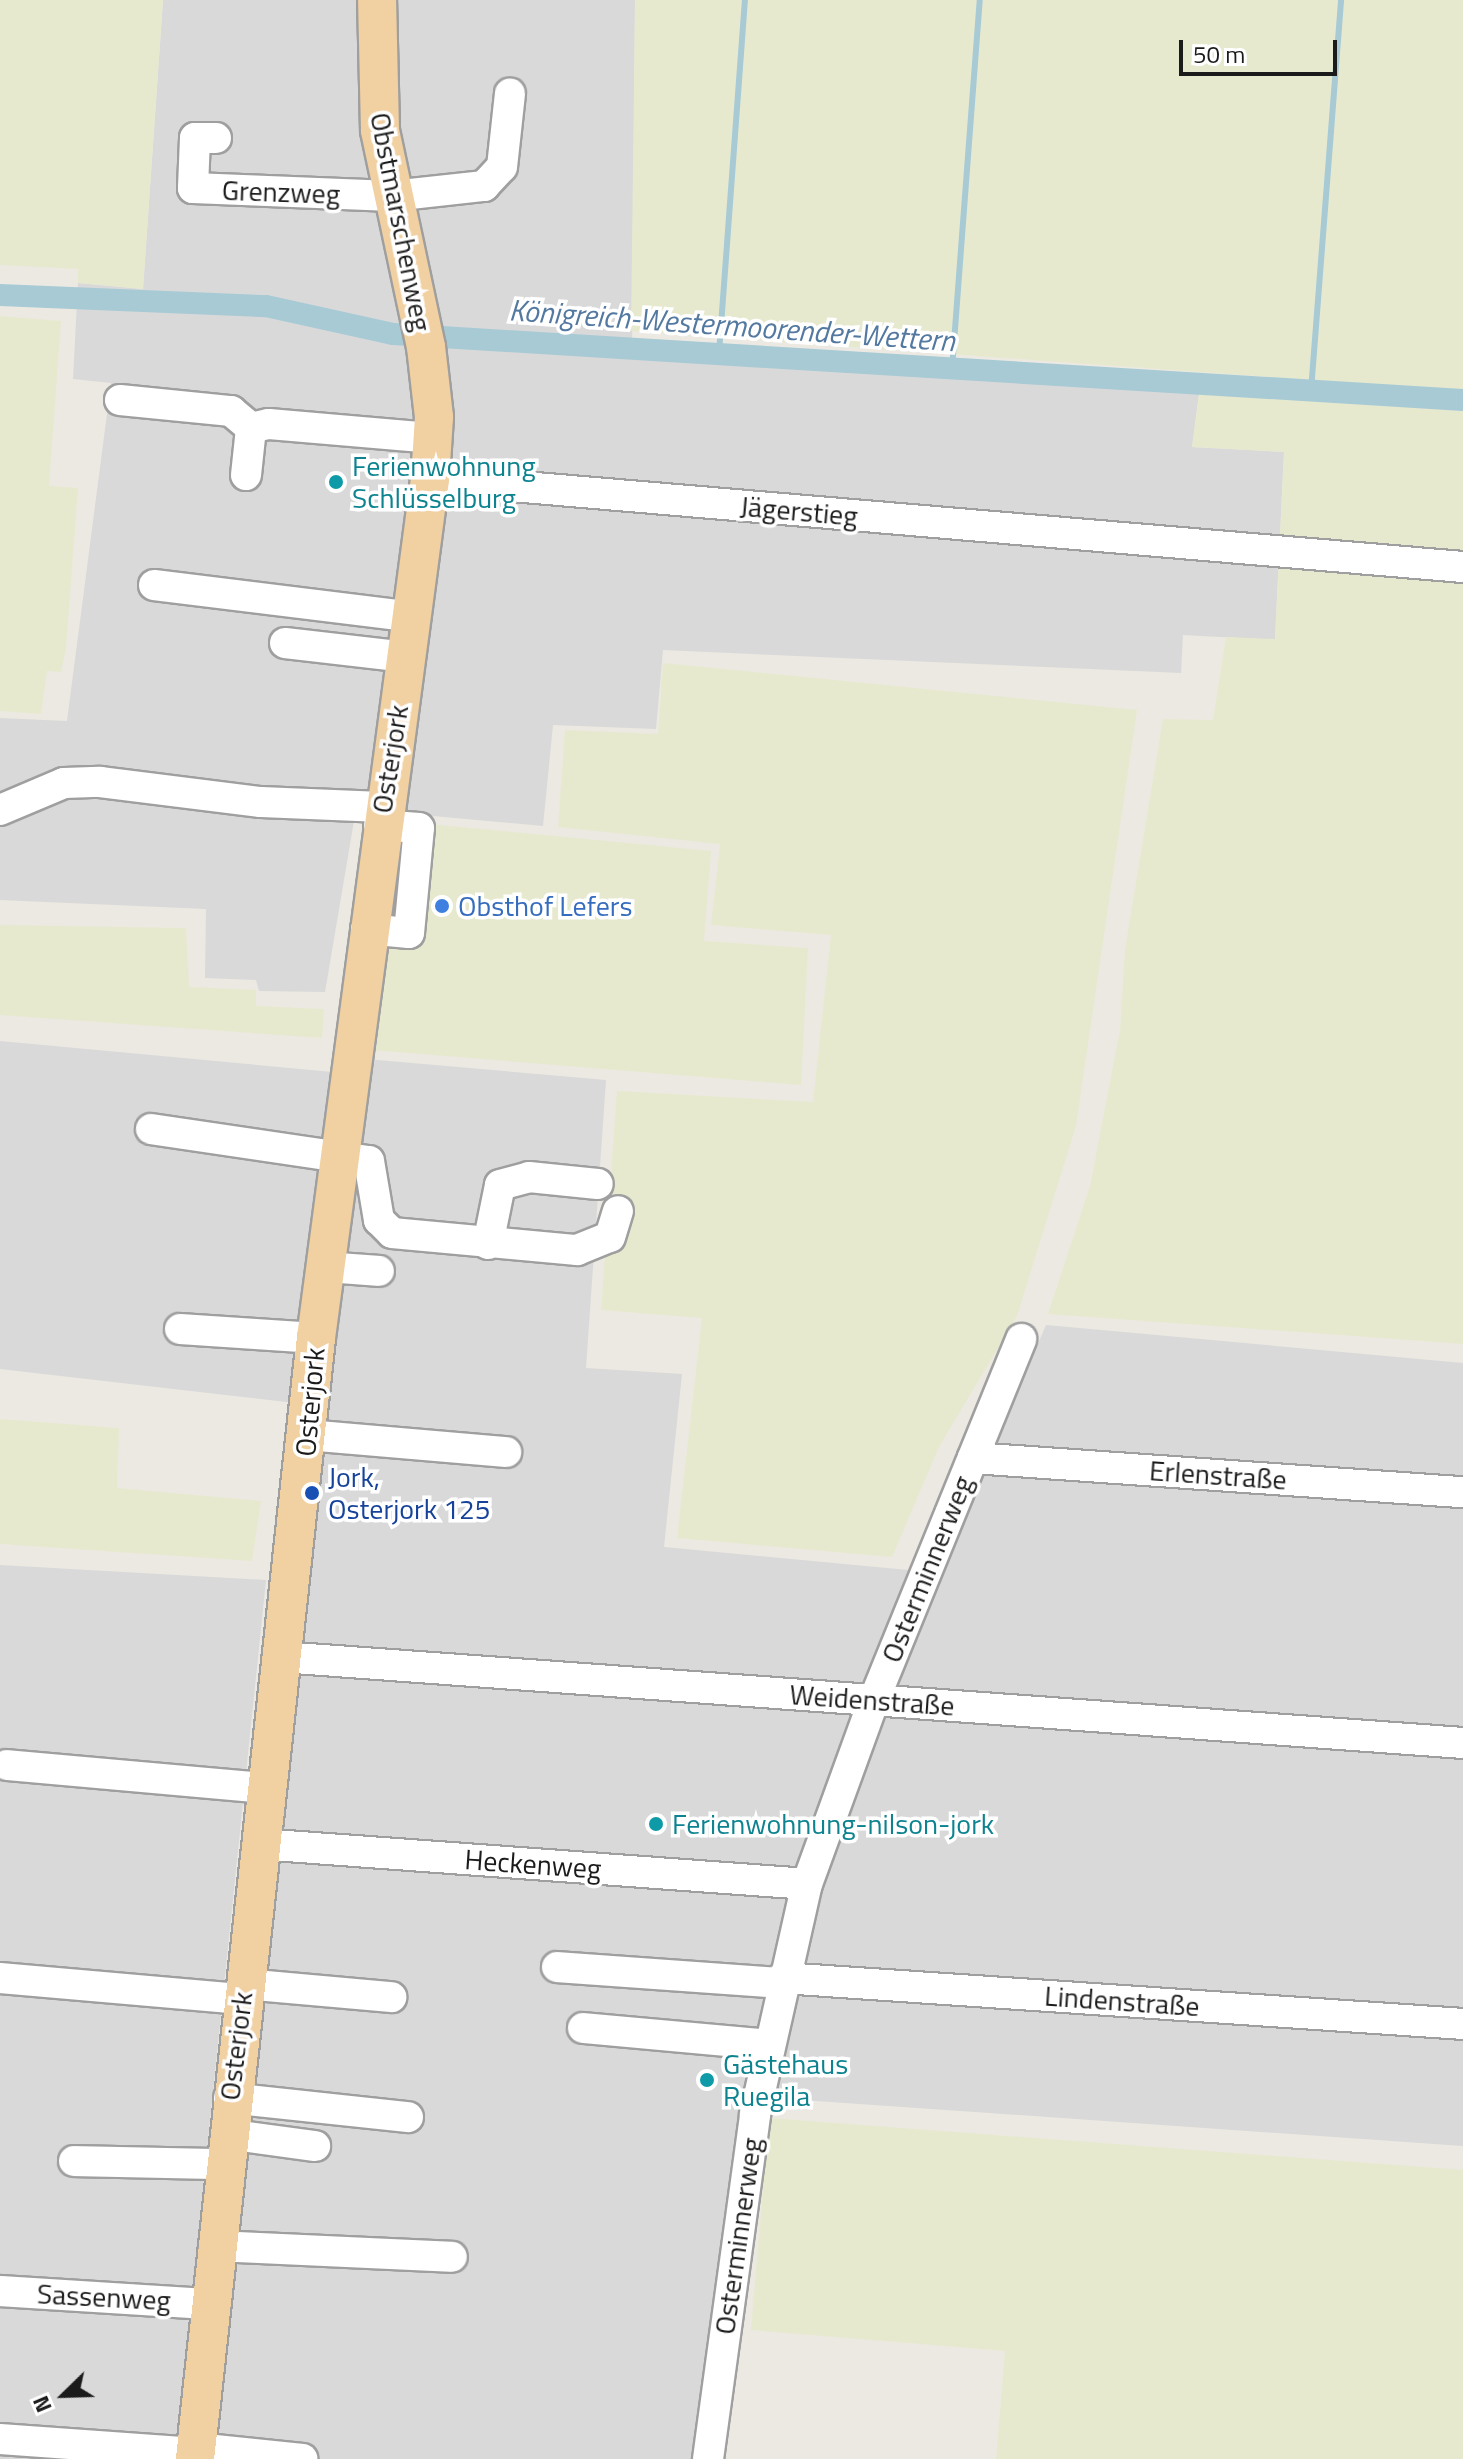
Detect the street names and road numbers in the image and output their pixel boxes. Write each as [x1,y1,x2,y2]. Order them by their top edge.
street label: Obstmarschenweg [363,110,439,334]
street label: Grenzweg [221,173,341,211]
street label: Jägerstieg [739,489,859,533]
street label: Osterjork [365,702,415,816]
street label: Osterjork [289,1346,331,1458]
street label: Erlenstraße [1148,1453,1288,1497]
street label: Osterminnerweg [874,1471,980,1667]
street label: Weidenstraße [788,1677,956,1723]
street label: Heckenweg [464,1842,602,1886]
street label: Lindenstraße [1043,1979,1201,2023]
street label: Osterjork [213,1990,259,2102]
street label: Osterminnerweg [708,2135,768,2337]
street label: Sassenweg [36,2277,172,2317]

